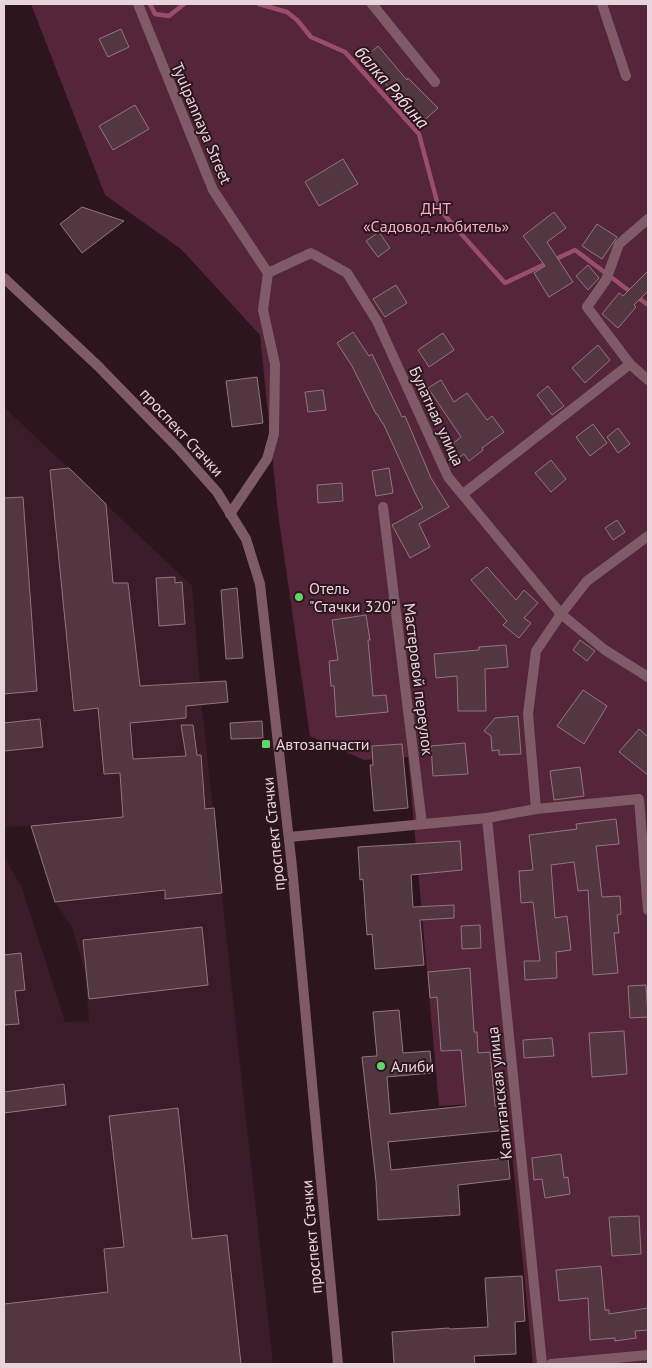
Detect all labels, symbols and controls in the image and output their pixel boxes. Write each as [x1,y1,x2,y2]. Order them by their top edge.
water label: балка Рябина [350,41,434,133]
street label: Tyulpannaya Street [167,59,237,187]
park label: ДНТ «Садовод-любитель» [363,198,509,236]
street label: Булатная улица [405,363,469,469]
street label: проспект Стачки [136,383,228,481]
place label: Отель "Стачки 320" [309,578,396,616]
marker: Отель "Стачки 320" [293,591,305,603]
street label: Мастеровой переулок [400,602,438,757]
place label: Автозапчасти [276,734,369,754]
marker: Автозапчасти [260,738,272,750]
street label: проспект Стачки [257,776,289,892]
street label: Капитанская улица [482,1026,516,1160]
place label: Алиби [391,1056,434,1076]
marker: Алиби [375,1060,387,1072]
street label: проспект Стачки [296,1179,326,1295]

